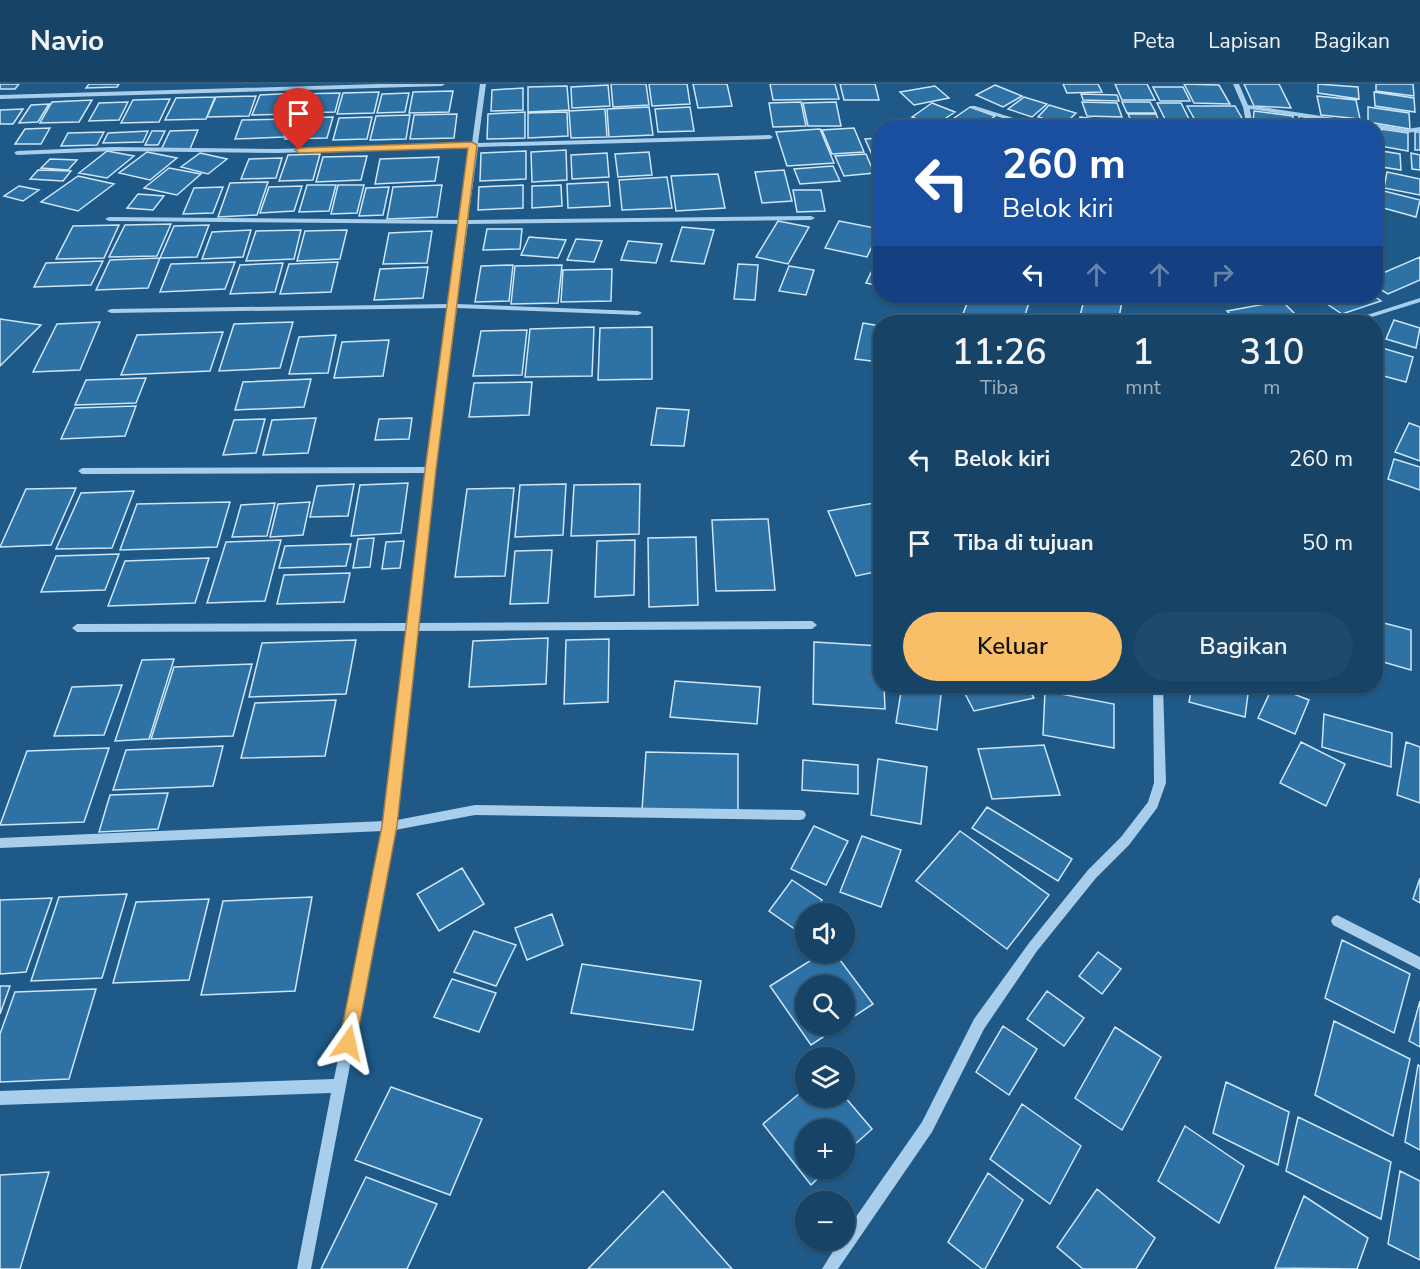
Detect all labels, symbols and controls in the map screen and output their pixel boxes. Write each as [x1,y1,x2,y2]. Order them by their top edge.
text: Navio [30,22,104,60]
text: Peta [1133,27,1175,55]
text: Lapisan [1208,27,1281,55]
text: Bagikan [1314,27,1390,55]
pin [273,88,324,150]
icon: arrive [282,97,315,130]
text: 260 m [1002,136,1126,193]
icon: left [903,144,981,222]
text: Belok kiri [1002,190,1114,227]
icon: left [1017,258,1050,291]
icon: ahead [1080,258,1113,291]
icon: ahead [1143,258,1176,291]
icon: right [1206,258,1239,291]
text: 11:26 [952,328,1047,377]
text: 1 [1132,328,1154,377]
text: 310 [1239,328,1304,377]
text: Tiba [980,374,1019,401]
text: mnt [1125,374,1161,401]
text: m [1263,374,1280,401]
icon: left [903,443,936,476]
text: Belok kiri [954,444,1050,474]
text: 260 m [1289,444,1353,474]
icon: arrive [903,527,936,560]
text: Tiba di tujuan [954,528,1094,558]
text: 50 m [1302,528,1353,558]
button: Keluar [903,612,1122,681]
button: Bagikan [1134,612,1353,681]
map controls [795,903,855,1251]
button: sound [795,903,855,963]
button: search [795,975,855,1035]
position arrow [316,1011,380,1075]
button: layers [795,1047,855,1107]
button: + [795,1119,855,1179]
button: − [795,1191,855,1251]

